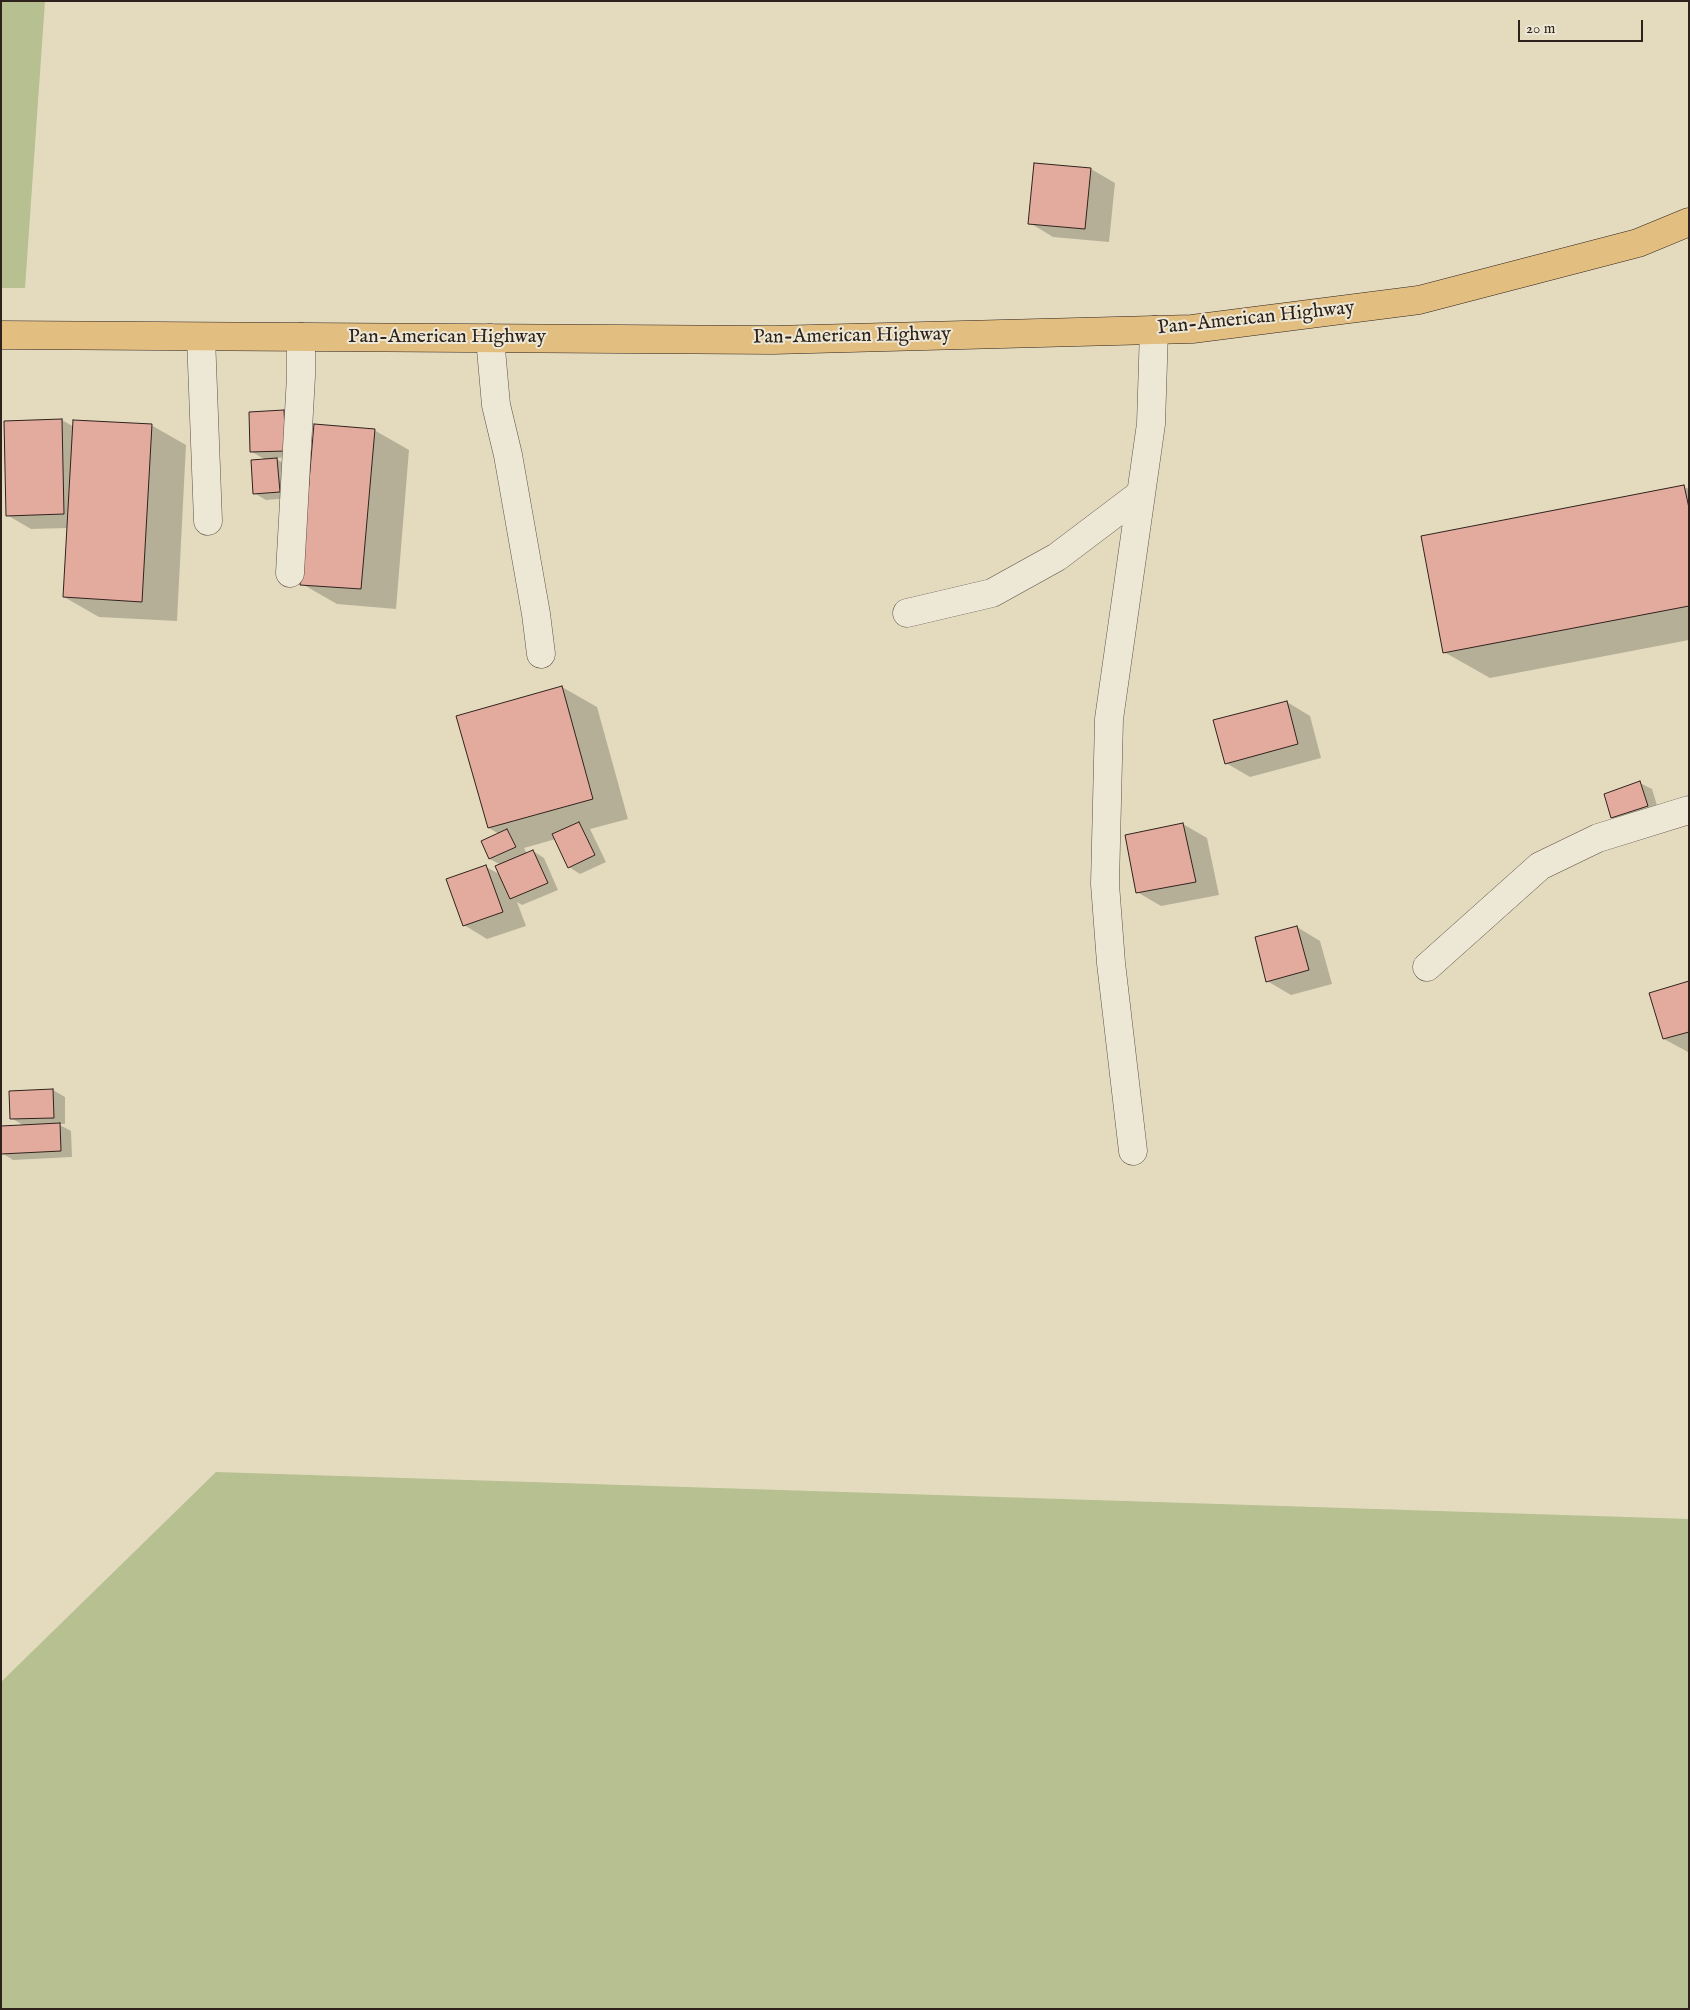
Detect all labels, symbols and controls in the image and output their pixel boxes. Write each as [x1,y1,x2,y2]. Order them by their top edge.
scale bar [1520,10,1645,42]
text: 20 m [1526,19,1555,38]
street label: Pan-American Highway [1156,297,1356,341]
street label: Pan-American Highway [753,323,951,351]
street label: Pan-American Highway [348,326,546,350]

